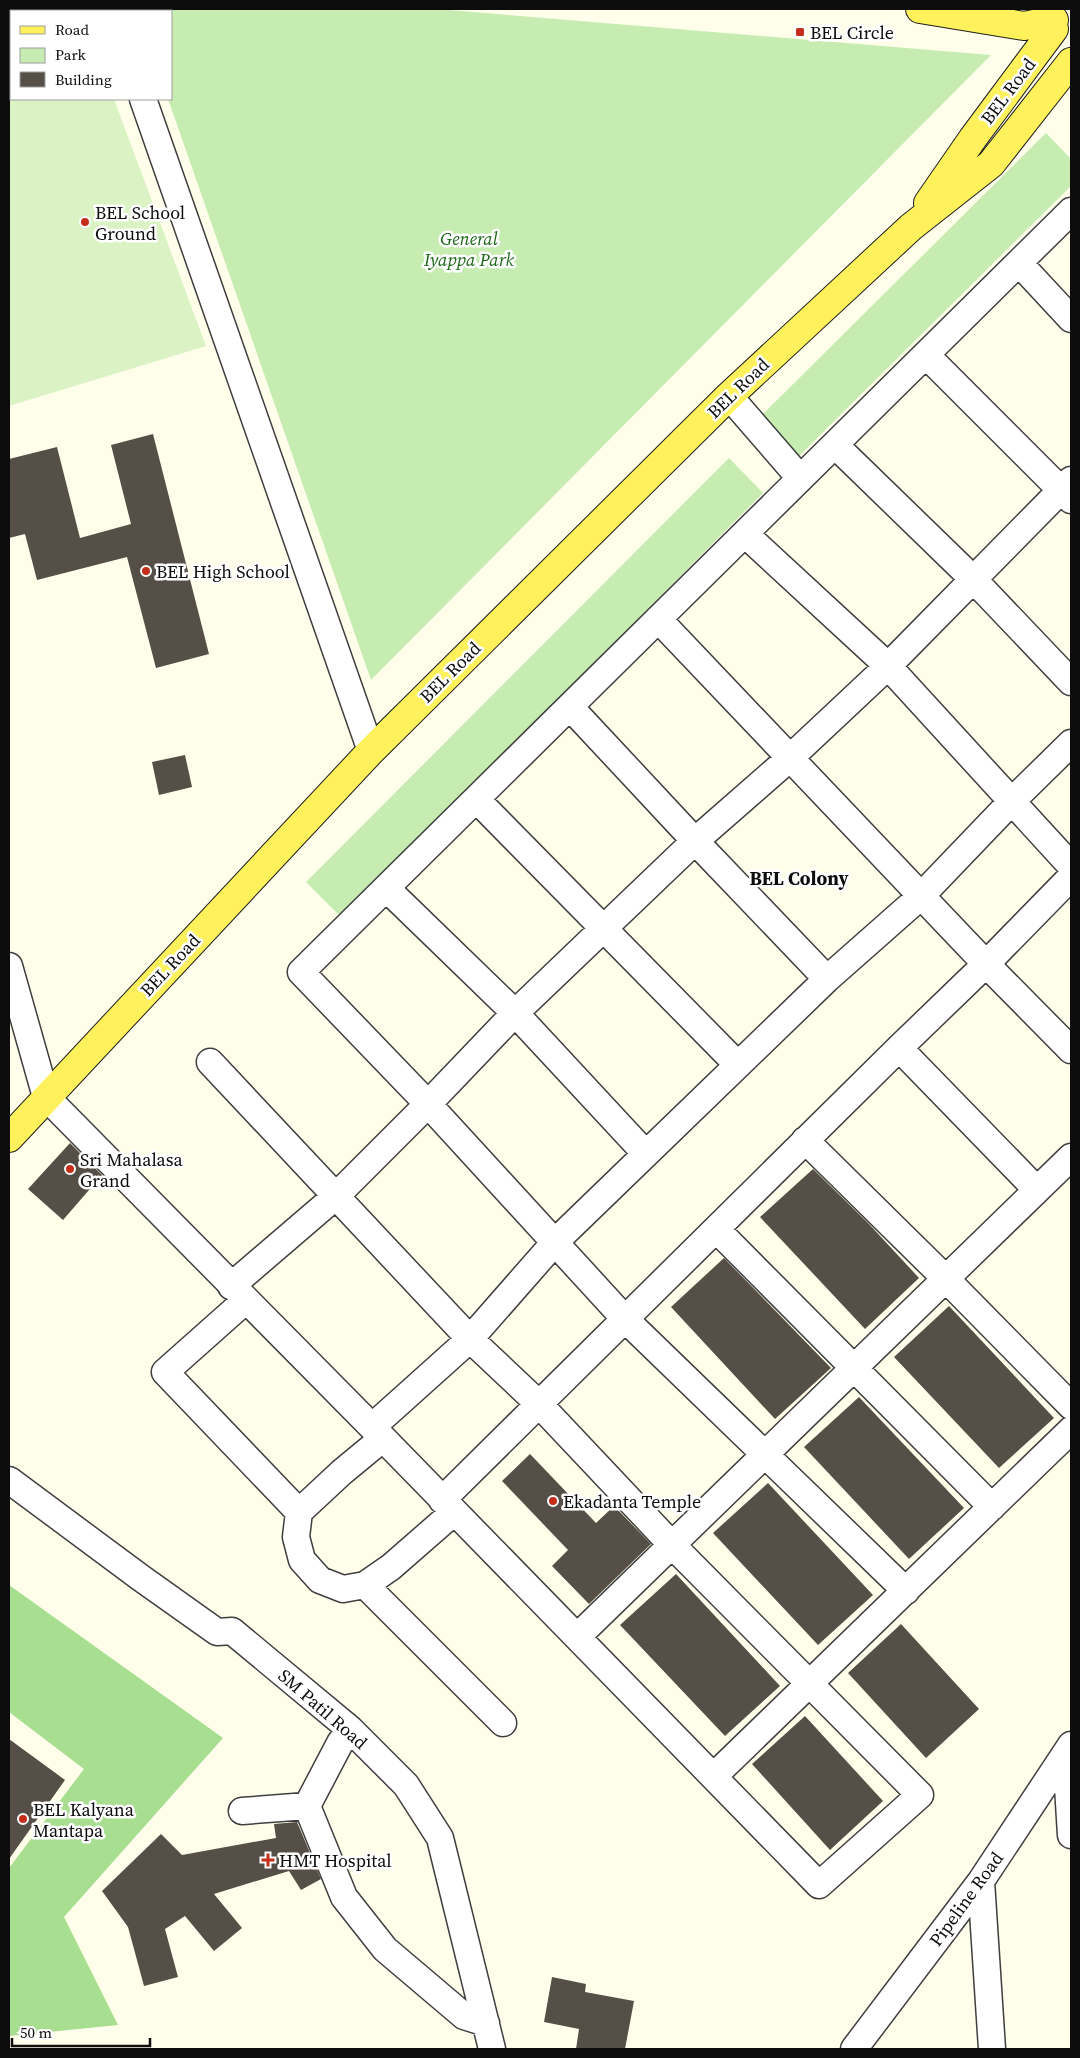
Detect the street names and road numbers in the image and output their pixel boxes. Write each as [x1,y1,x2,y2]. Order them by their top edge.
street label: BEL Road [975,53,1041,129]
street label: BEL Road [701,352,775,424]
street label: BEL Road [414,636,486,708]
street label: BEL Road [134,928,206,1002]
street label: SM Patil Road [273,1663,373,1755]
street label: Pipeline Road [923,1847,1009,1951]

